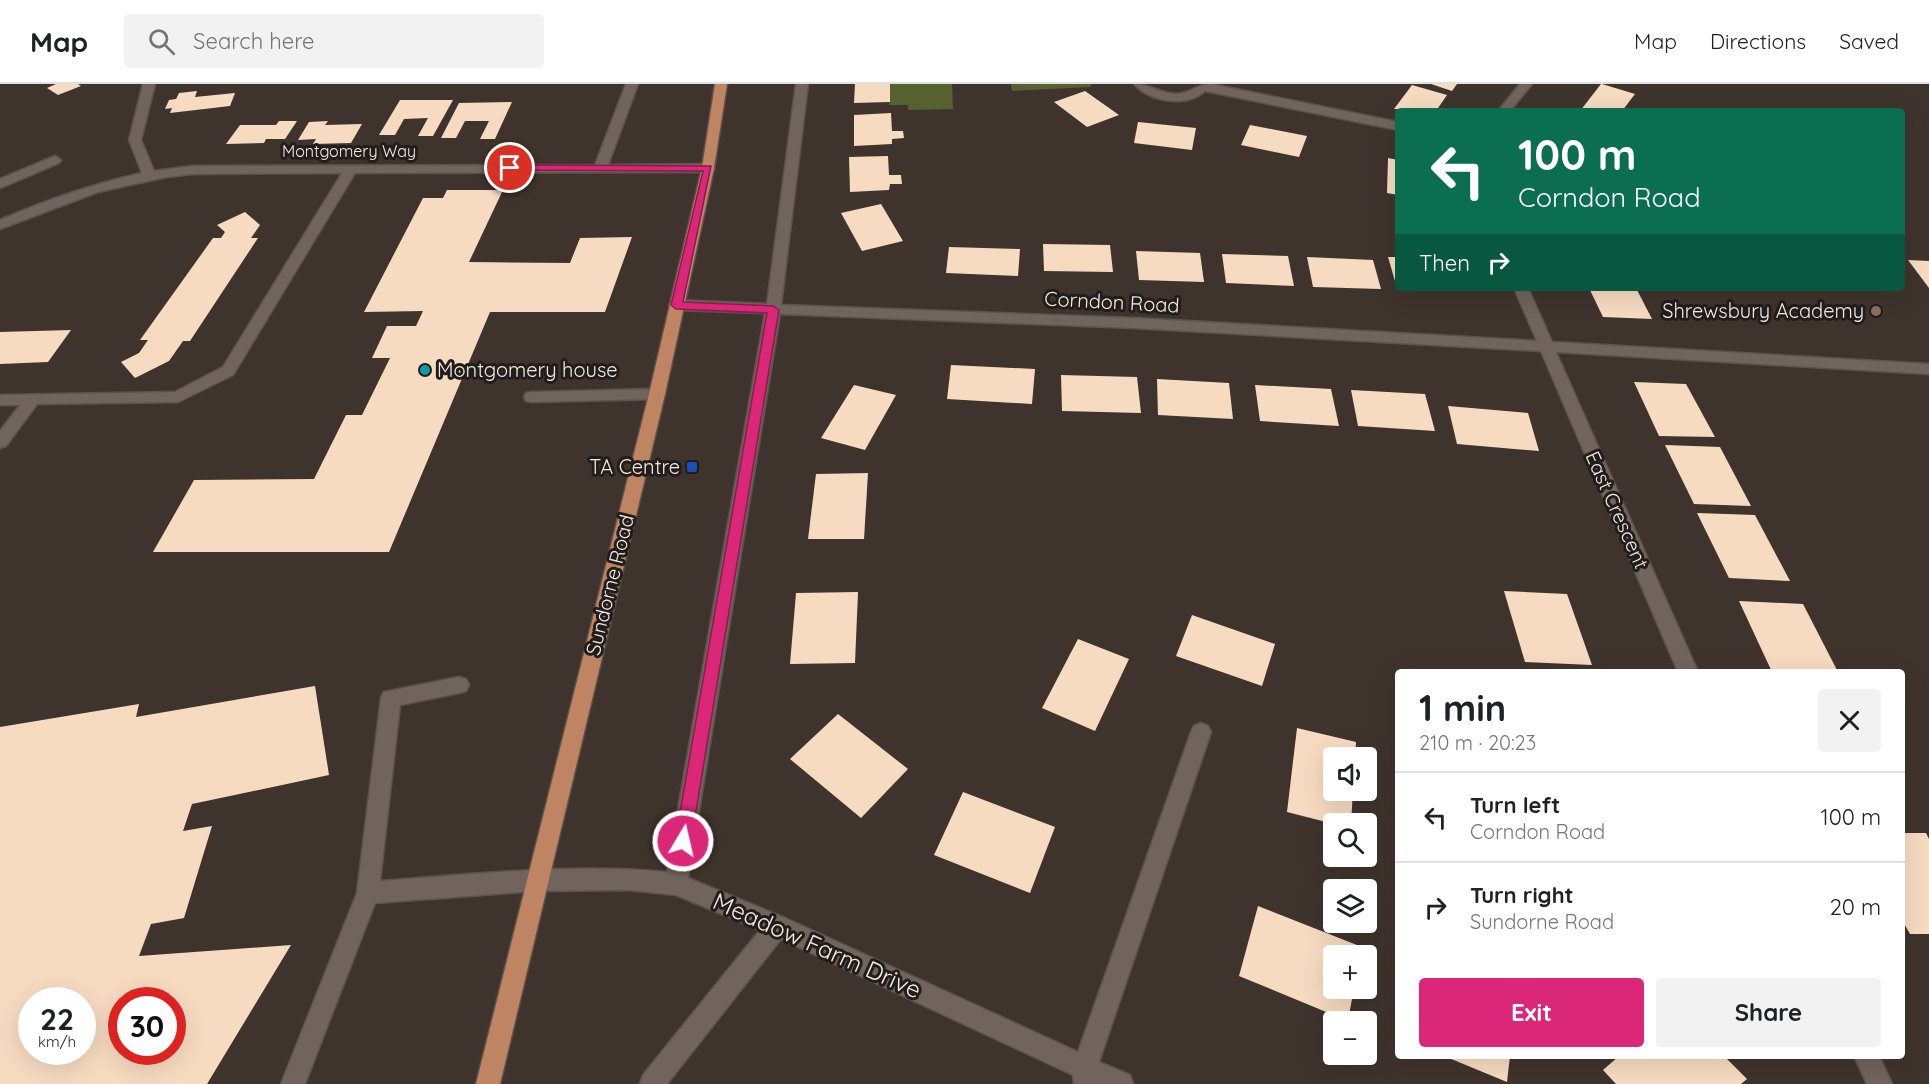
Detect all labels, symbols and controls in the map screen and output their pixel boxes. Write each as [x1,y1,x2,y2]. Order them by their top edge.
search box [124,14,544,68]
text: Map [30,24,88,59]
icon: search [145,25,178,58]
text: Search here [193,27,315,55]
text: Map [1634,28,1677,54]
text: Directions [1710,28,1806,54]
text: Saved [1839,28,1899,54]
text: 100 m [1518,128,1636,181]
icon: left [1419,132,1497,210]
street label: Montgomery Way [282,141,416,161]
pin [484,142,535,193]
icon: arrive [493,151,526,184]
text: Corndon Road [1518,180,1701,214]
icon: right [1482,246,1515,279]
text: Then [1419,249,1470,277]
street label: Corndon Road [1044,285,1180,318]
place label: Shrewsbury Academy [1662,298,1864,323]
marker: Shrewsbury Academy [1869,304,1883,318]
place label: Montgomery house [437,357,618,382]
marker: Montgomery house [418,363,432,377]
street label: East Crescent [1580,447,1655,573]
place label: TA Centre [589,454,680,479]
marker: TA Centre [685,460,699,474]
street label: Sundorne Road [580,512,639,658]
text: 1 min [1419,685,1506,730]
button: close [1818,689,1881,752]
text: 210 m · 20:23 [1419,730,1536,755]
map controls [1323,747,1377,1065]
button: sound [1323,747,1377,801]
text: Turn left [1470,791,1560,819]
icon: left [1419,801,1452,834]
text: 100 m [1821,803,1881,831]
position arrow [651,809,715,873]
button: search [1323,813,1377,867]
text: Corndon Road [1470,819,1605,844]
button: layers [1323,879,1377,933]
text: Turn right [1470,881,1574,909]
street label: Meadow Farm Drive [709,886,926,1005]
icon: right [1419,891,1452,924]
text: 20 m [1830,893,1881,921]
text: Sundorne Road [1470,909,1614,934]
button: + [1323,945,1377,999]
button: Exit [1419,978,1644,1047]
button: Share [1656,978,1881,1047]
speed limit sign: 30 [108,987,186,1065]
text: 22 [40,1000,74,1038]
button: − [1323,1011,1377,1065]
text: km/h [38,1032,76,1051]

